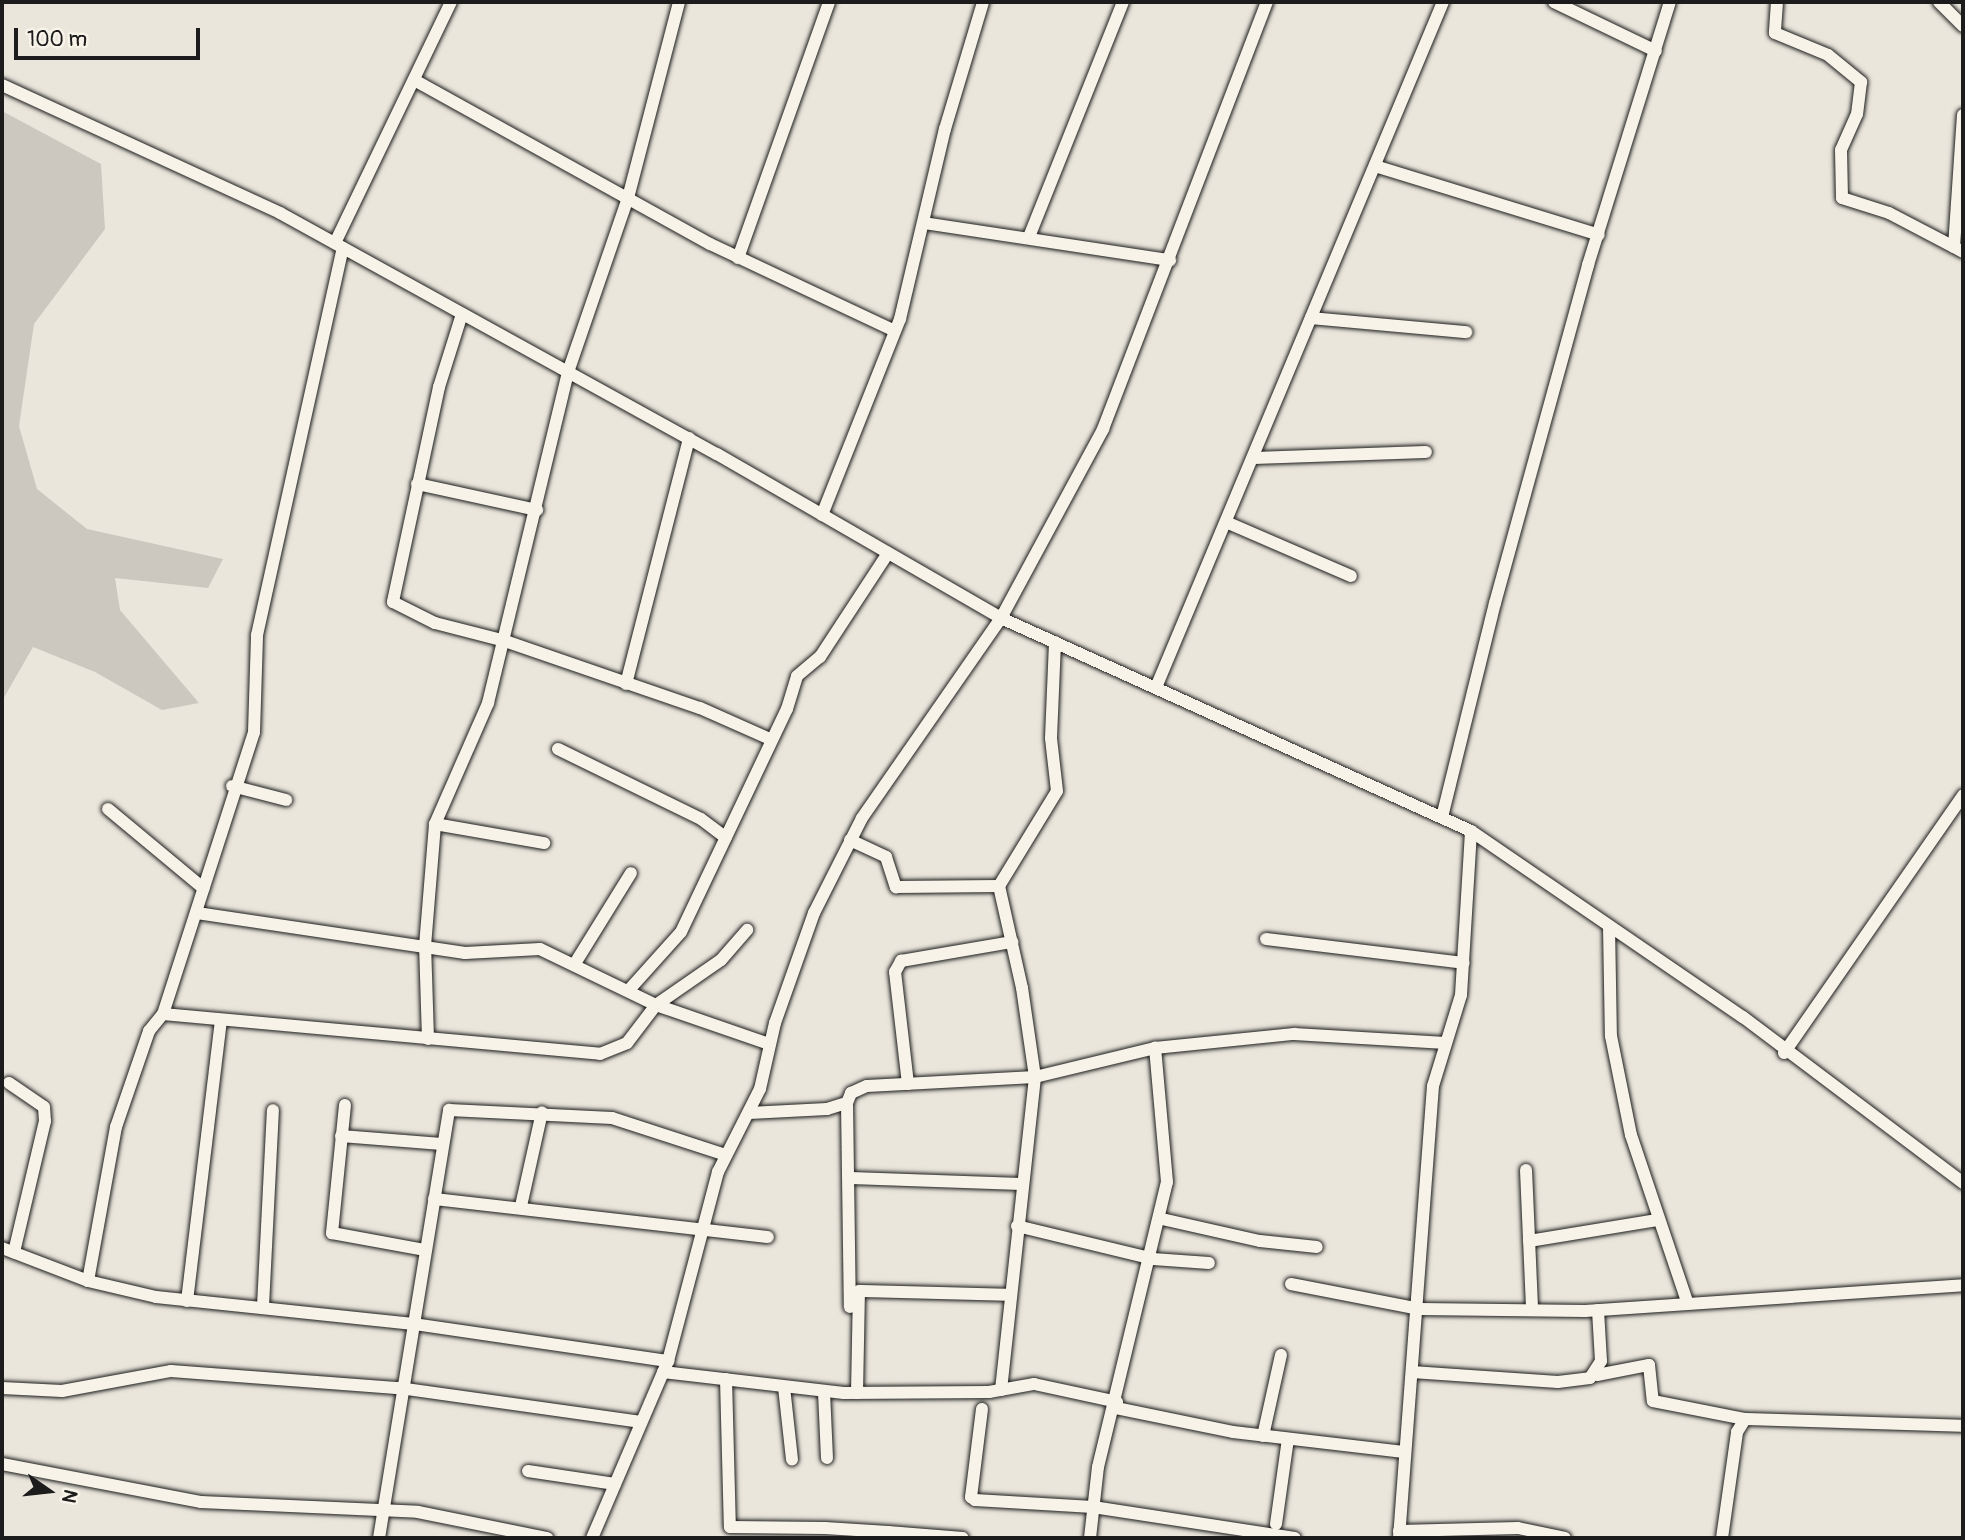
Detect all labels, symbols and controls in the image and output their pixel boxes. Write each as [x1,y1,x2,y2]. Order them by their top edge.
scale bar [18,14,203,58]
text: 100 m [27,26,87,53]
north arrow [14,1456,84,1526]
text: N [56,1487,83,1505]

